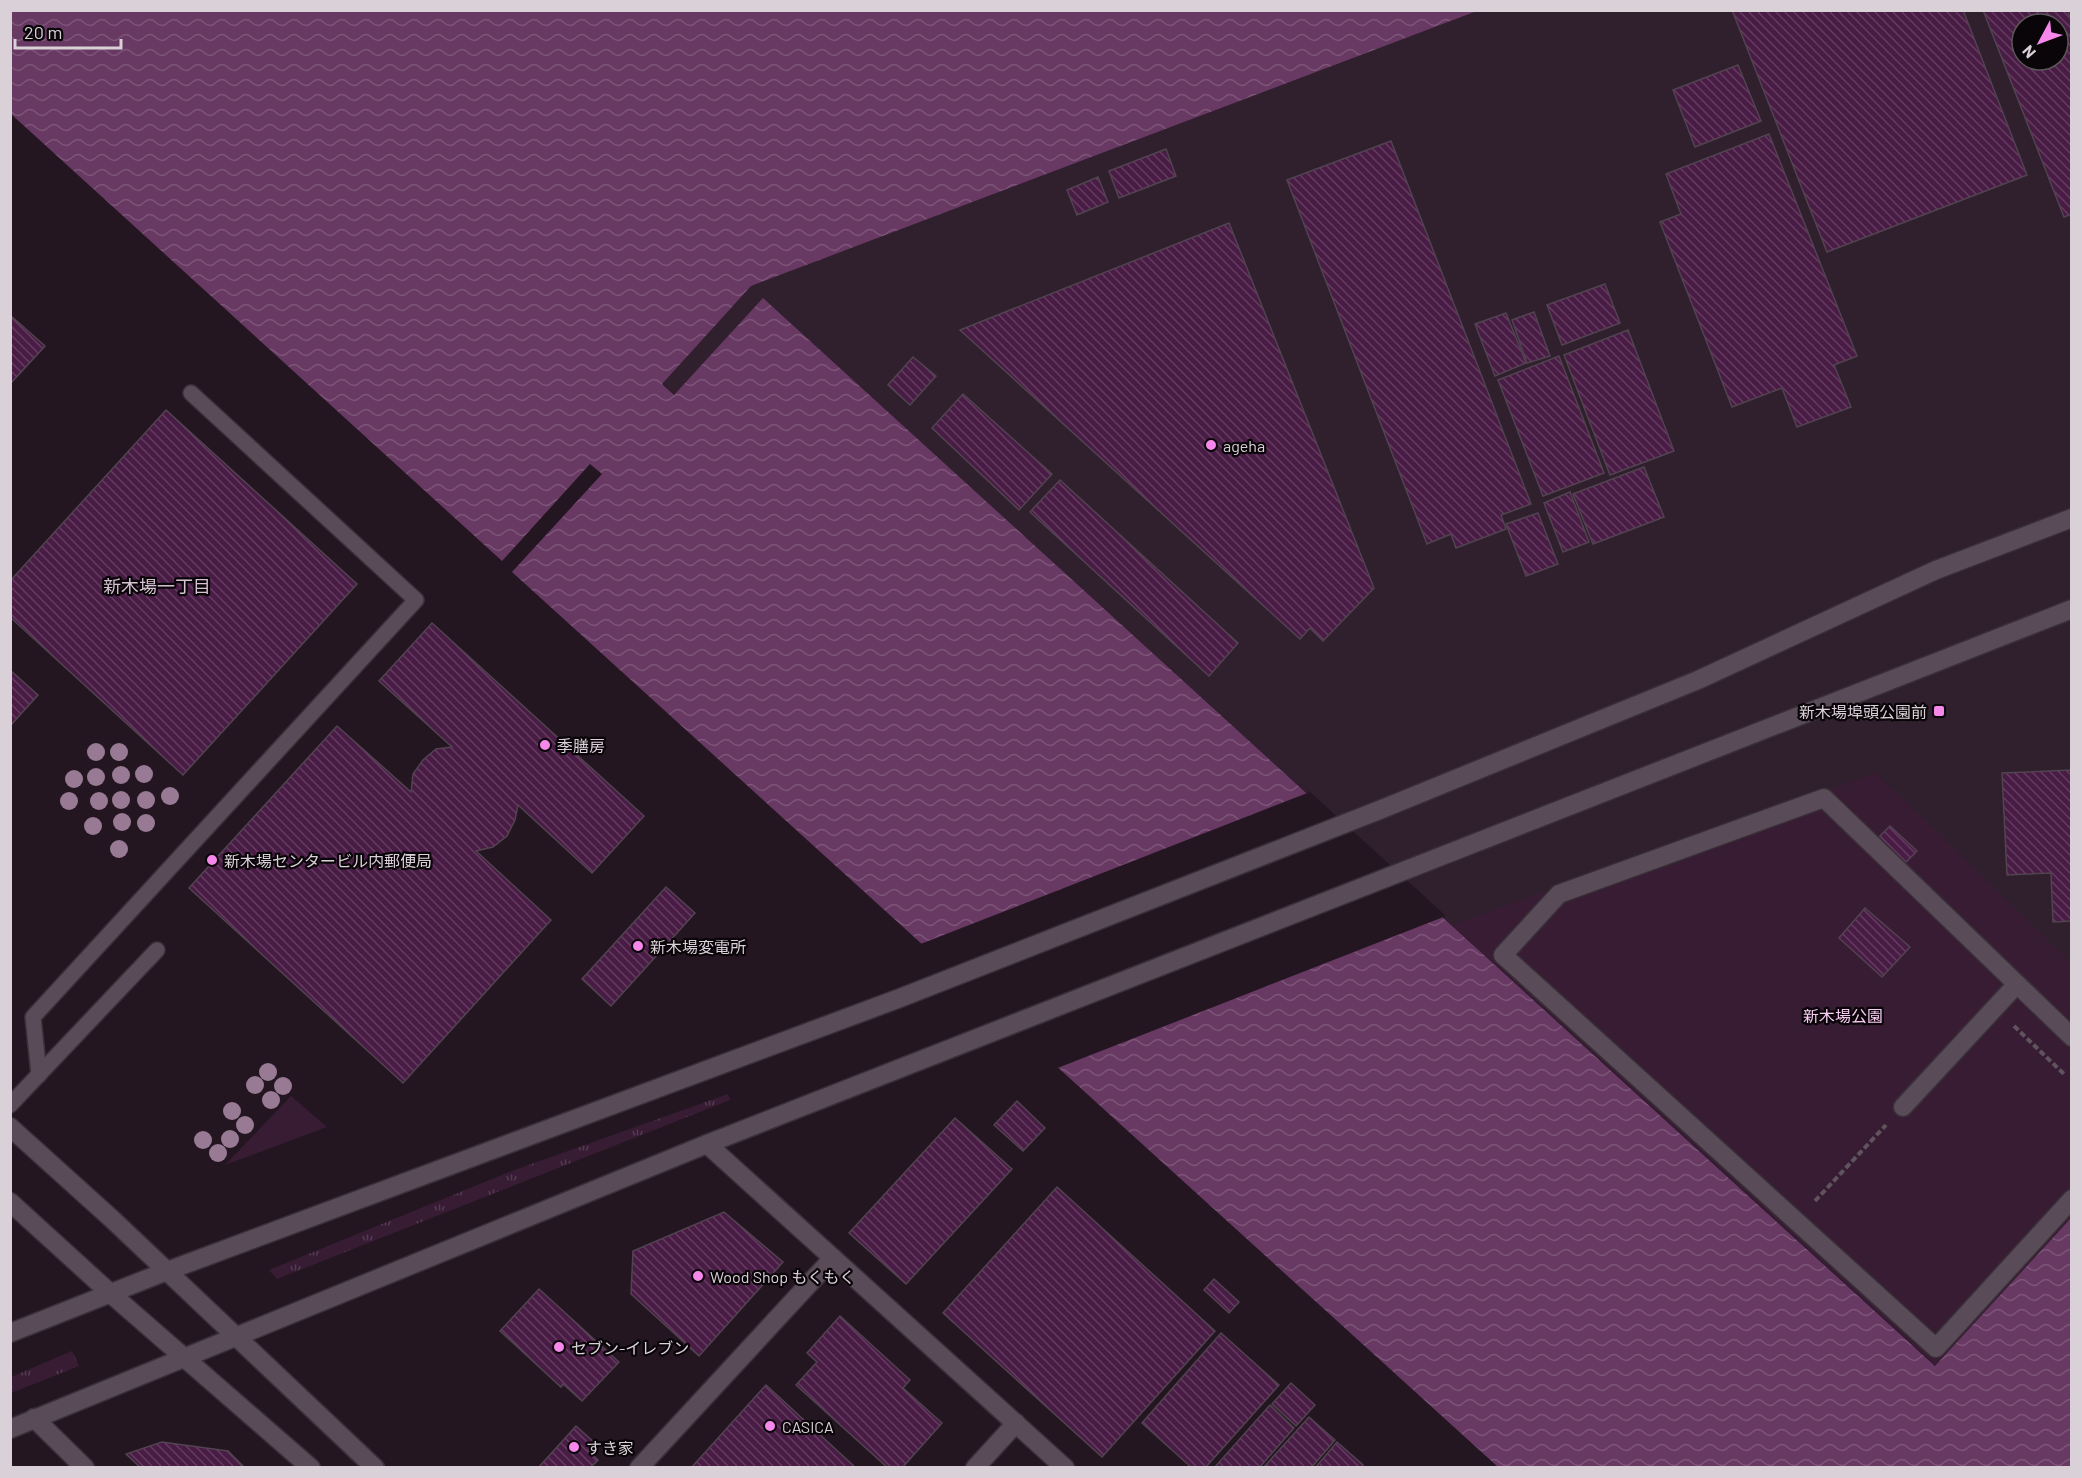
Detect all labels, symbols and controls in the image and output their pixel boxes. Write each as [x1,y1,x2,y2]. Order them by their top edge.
scale bar [15,12,122,50]
north arrow [2010,12,2070,72]
text: 20 m [24,21,62,43]
text: N [2018,42,2039,62]
place label: ageha [1223,436,1265,455]
marker: ageha [1204,438,1218,452]
district label: 新木場一丁目 [103,575,211,597]
place label: 新木場埠頭公園前 [1799,702,1927,721]
marker: 新木場埠頭公園前 [1932,704,1946,718]
place label: 季膳房 [557,736,605,755]
marker: 季膳房 [538,738,552,752]
place label: 新木場センタービル内郵便局 [224,851,432,870]
marker: 新木場センタービル内郵便局 [205,853,219,867]
place label: 新木場変電所 [650,937,746,956]
marker: 新木場変電所 [631,939,645,953]
park label: 新木場公園 [1803,1006,1883,1025]
place label: Wood Shop もくもく [710,1267,855,1286]
marker: Wood Shop もくもく [691,1269,705,1283]
place label: セブン-イレブン [571,1338,689,1357]
marker: セブン-イレブン [552,1340,566,1354]
place label: CASICA [782,1417,834,1436]
marker: CASICA [763,1419,777,1433]
place label: すき家 [586,1438,634,1457]
marker: すき家 [567,1440,581,1454]

